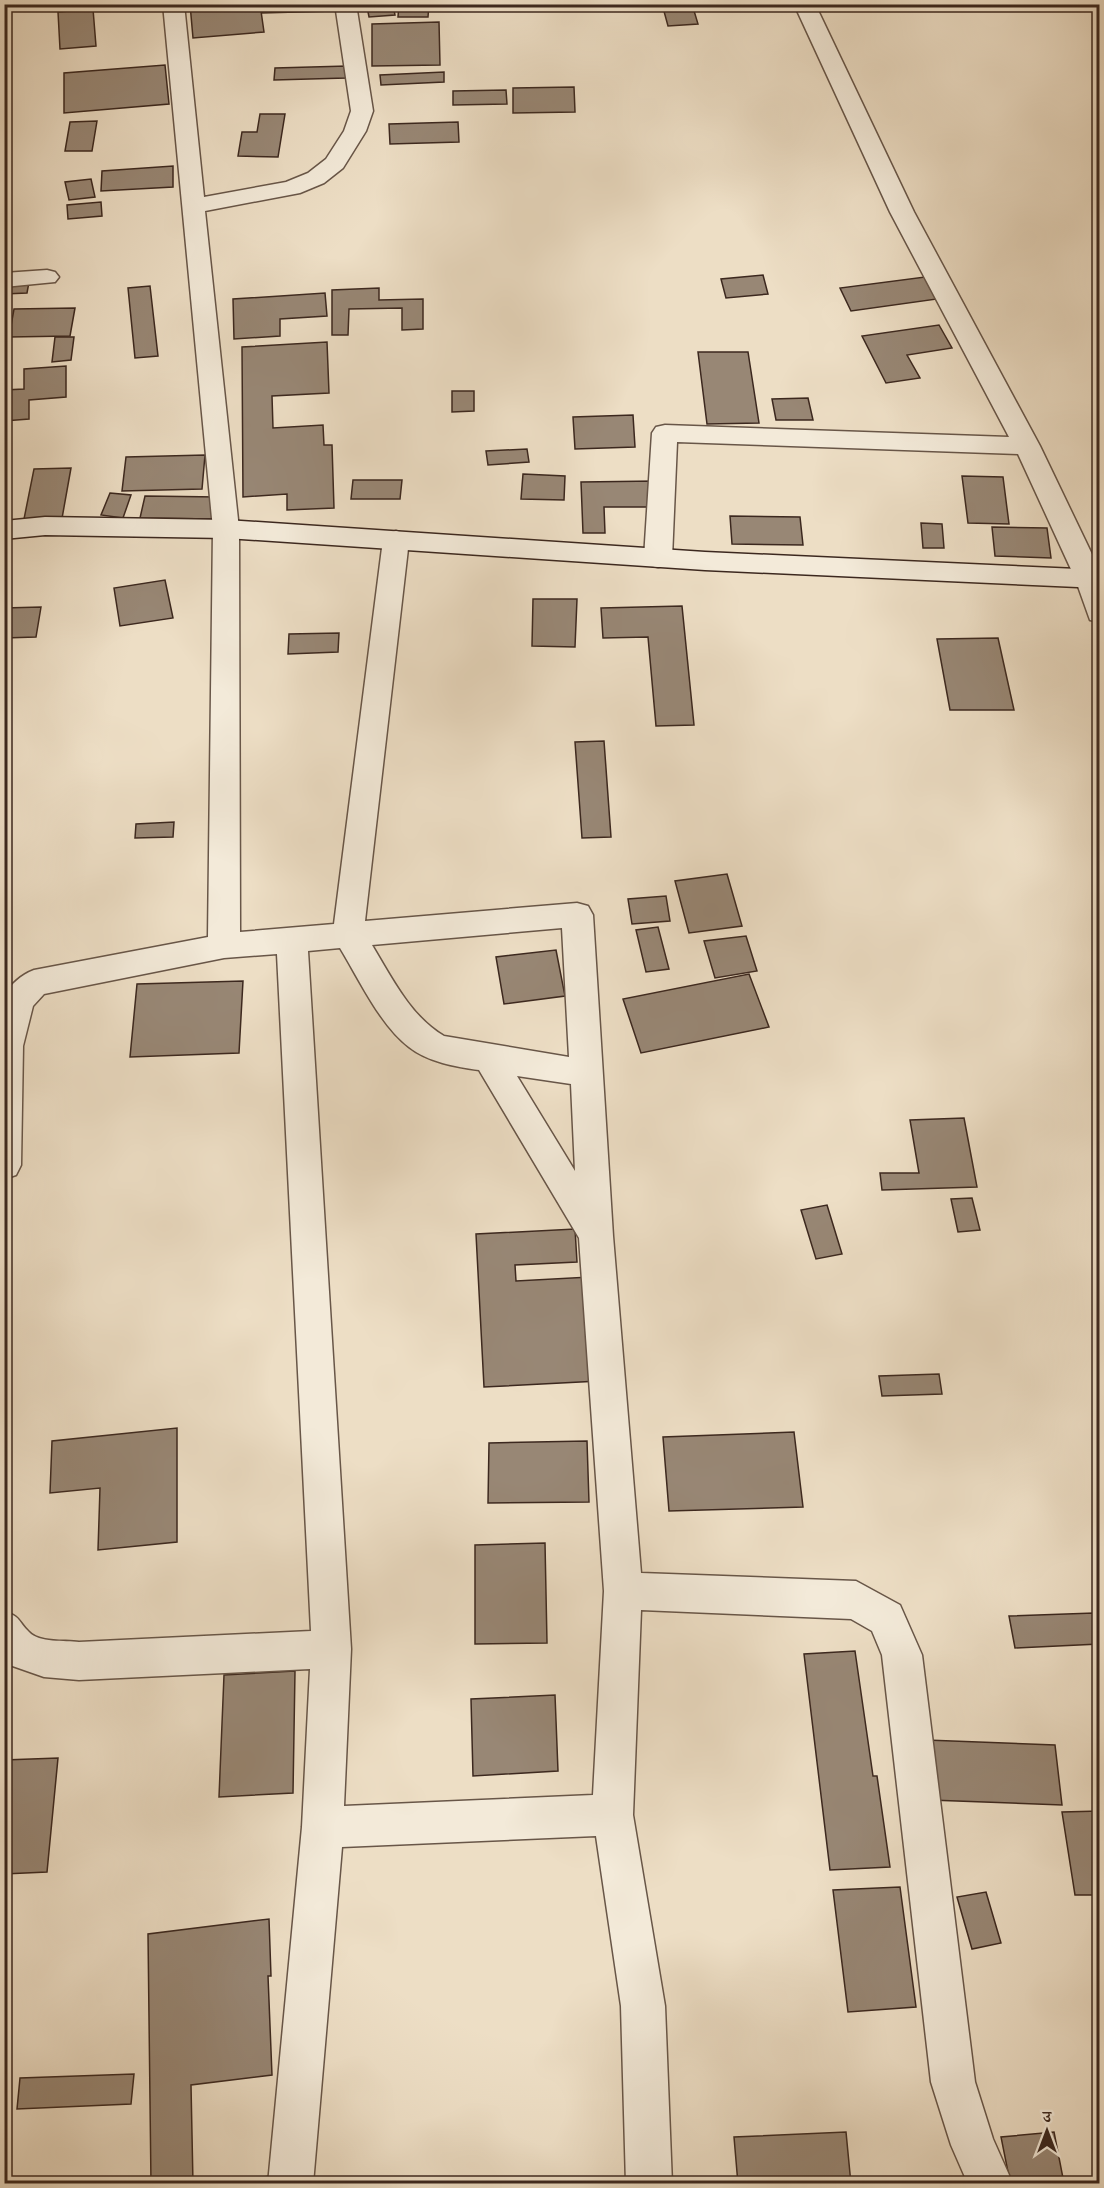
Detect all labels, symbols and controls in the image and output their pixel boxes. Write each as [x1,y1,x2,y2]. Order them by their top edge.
north arrow [1017,2101,1077,2161]
text: उ [1042,2107,1053,2127]

